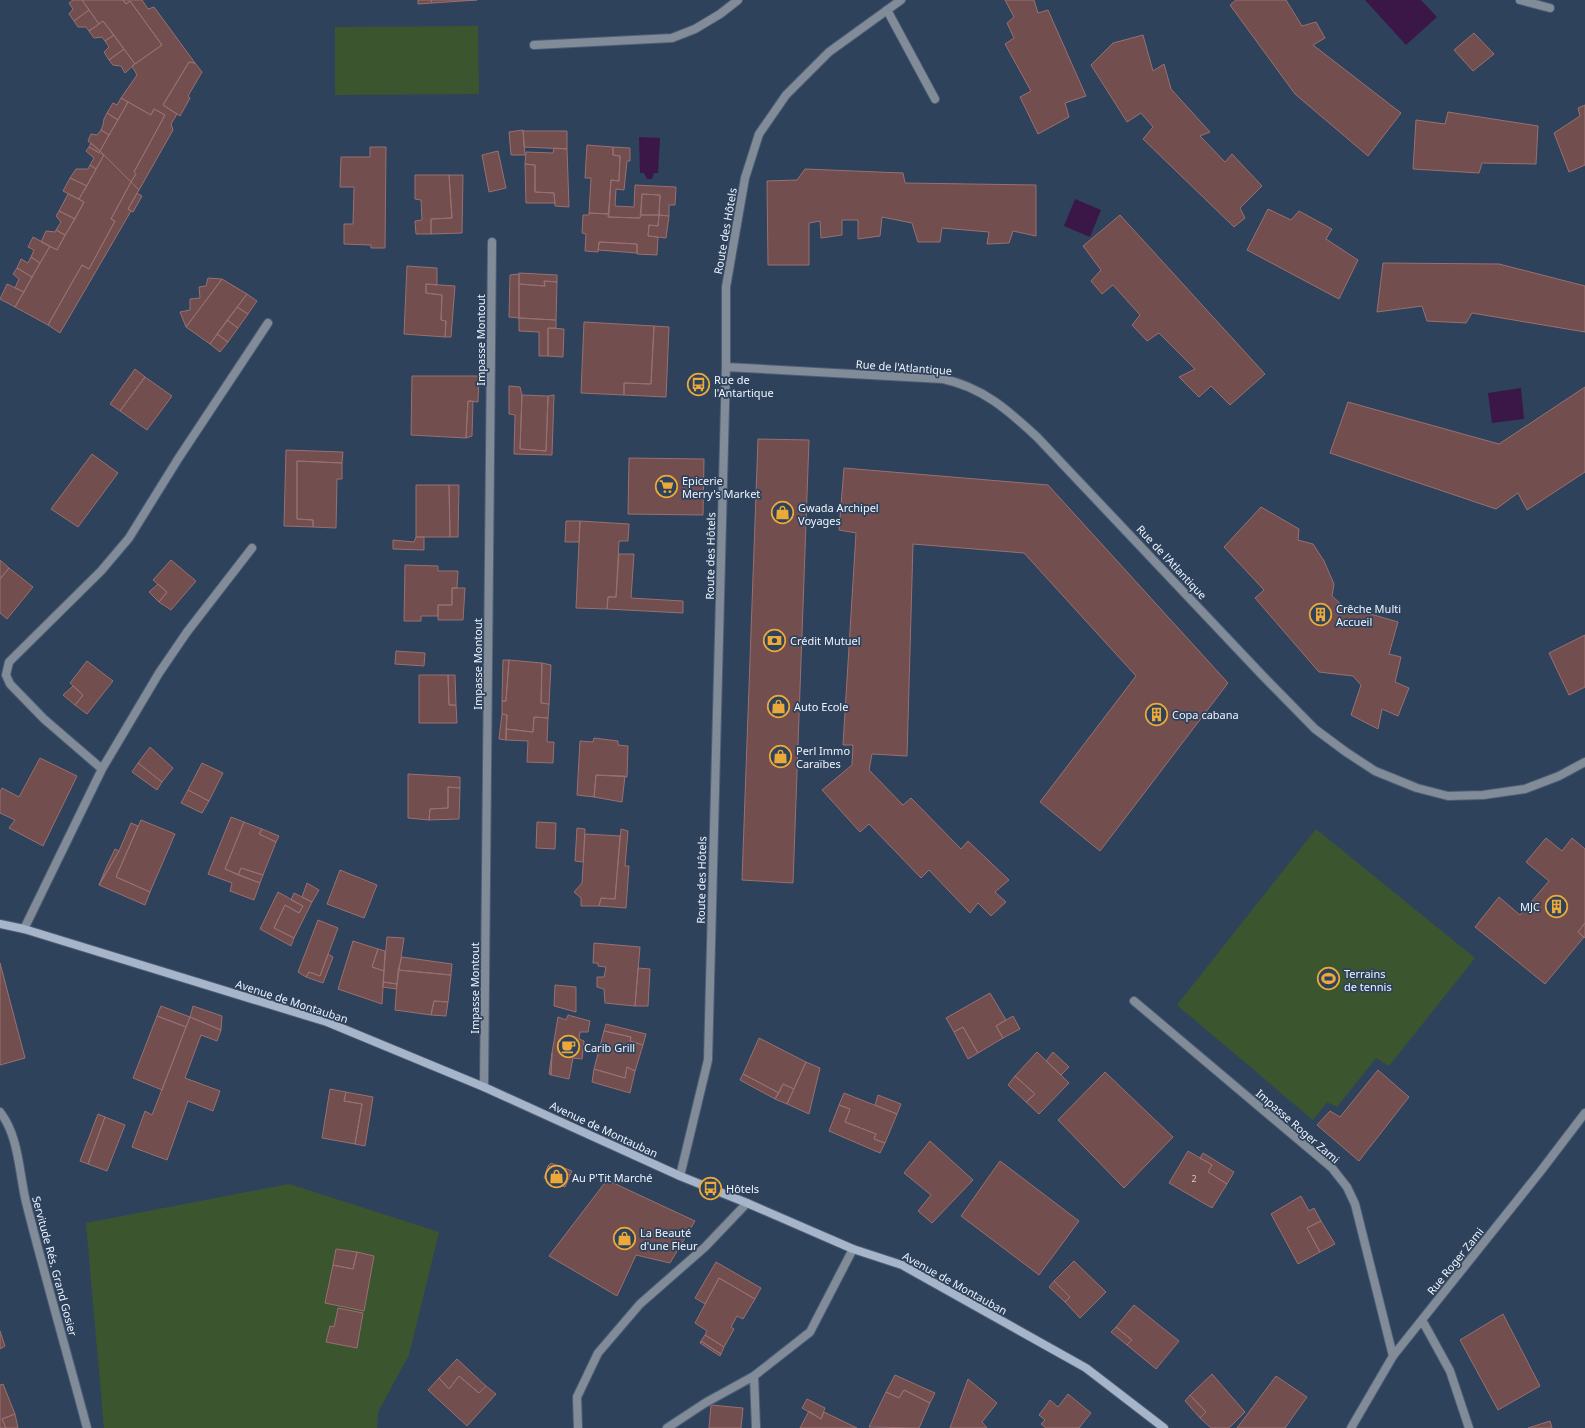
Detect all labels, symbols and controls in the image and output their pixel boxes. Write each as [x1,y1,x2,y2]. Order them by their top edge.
street label: Route des Hôtels [710,187,740,275]
street label: Impasse Montout [473,294,488,386]
street label: Rue de l'Atlantique [855,356,953,378]
bus stop icon: Rue de l'Antartique [686,372,712,398]
place label: Rue de l'Antartique [714,372,774,400]
supermarket icon: Epicerie Merry's Market [653,473,679,499]
place label: Epicerie Merry's Market [682,473,760,501]
shop icon: Gwada Archipel Voyages [770,500,796,526]
place label: Gwada Archipel Voyages [798,500,879,528]
street label: Route des Hôtels [702,512,718,600]
street label: Rue de l'Atlantique [1134,522,1210,602]
building icon: Crêche Multi Accueil [1307,601,1333,627]
place label: Crêche Multi Accueil [1336,601,1401,629]
street label: Impasse Montout [470,618,485,710]
bank icon: Crédit Mutuel [761,627,787,653]
place label: Crédit Mutuel [790,633,861,648]
shop icon: Auto Ecole [766,693,792,719]
place label: Auto Ecole [794,699,848,714]
building icon: Copa cabana [1143,701,1169,727]
place label: Copa cabana [1172,707,1239,722]
shop icon: Perl Immo Caraïbes [767,743,793,769]
place label: Perl Immo Caraïbes [796,743,850,771]
street label: Route des Hôtels [693,836,709,924]
building icon: MJC [1543,893,1569,919]
place label: MJC [1520,899,1540,914]
street label: Impasse Montout [467,942,482,1034]
sports icon: Terrains de tennis [1315,966,1341,992]
place label: Terrains de tennis [1344,966,1392,994]
street label: Avenue de Montauban [234,976,350,1026]
cafe icon: Carib Grill [555,1034,581,1060]
place label: Carib Grill [584,1040,635,1055]
street label: Impasse Roger Zami [1253,1086,1343,1166]
street label: Avenue de Montauban [548,1097,660,1161]
shop icon: Au P'Tit Marché [544,1164,570,1190]
place label: Au P'Tit Marché [572,1170,653,1185]
house number: 2 [1191,1172,1197,1185]
bus stop icon: Hôtels [697,1175,723,1201]
place label: Hôtels [726,1181,759,1196]
street label: Servitude Rés. Grand Gosier [29,1194,81,1338]
street label: Rue Roger Zami [1423,1224,1487,1298]
shop icon: La Beauté d'une Fleur [611,1225,637,1251]
place label: La Beauté d'une Fleur [640,1225,698,1253]
street label: Avenue de Montauban [900,1248,1010,1318]

